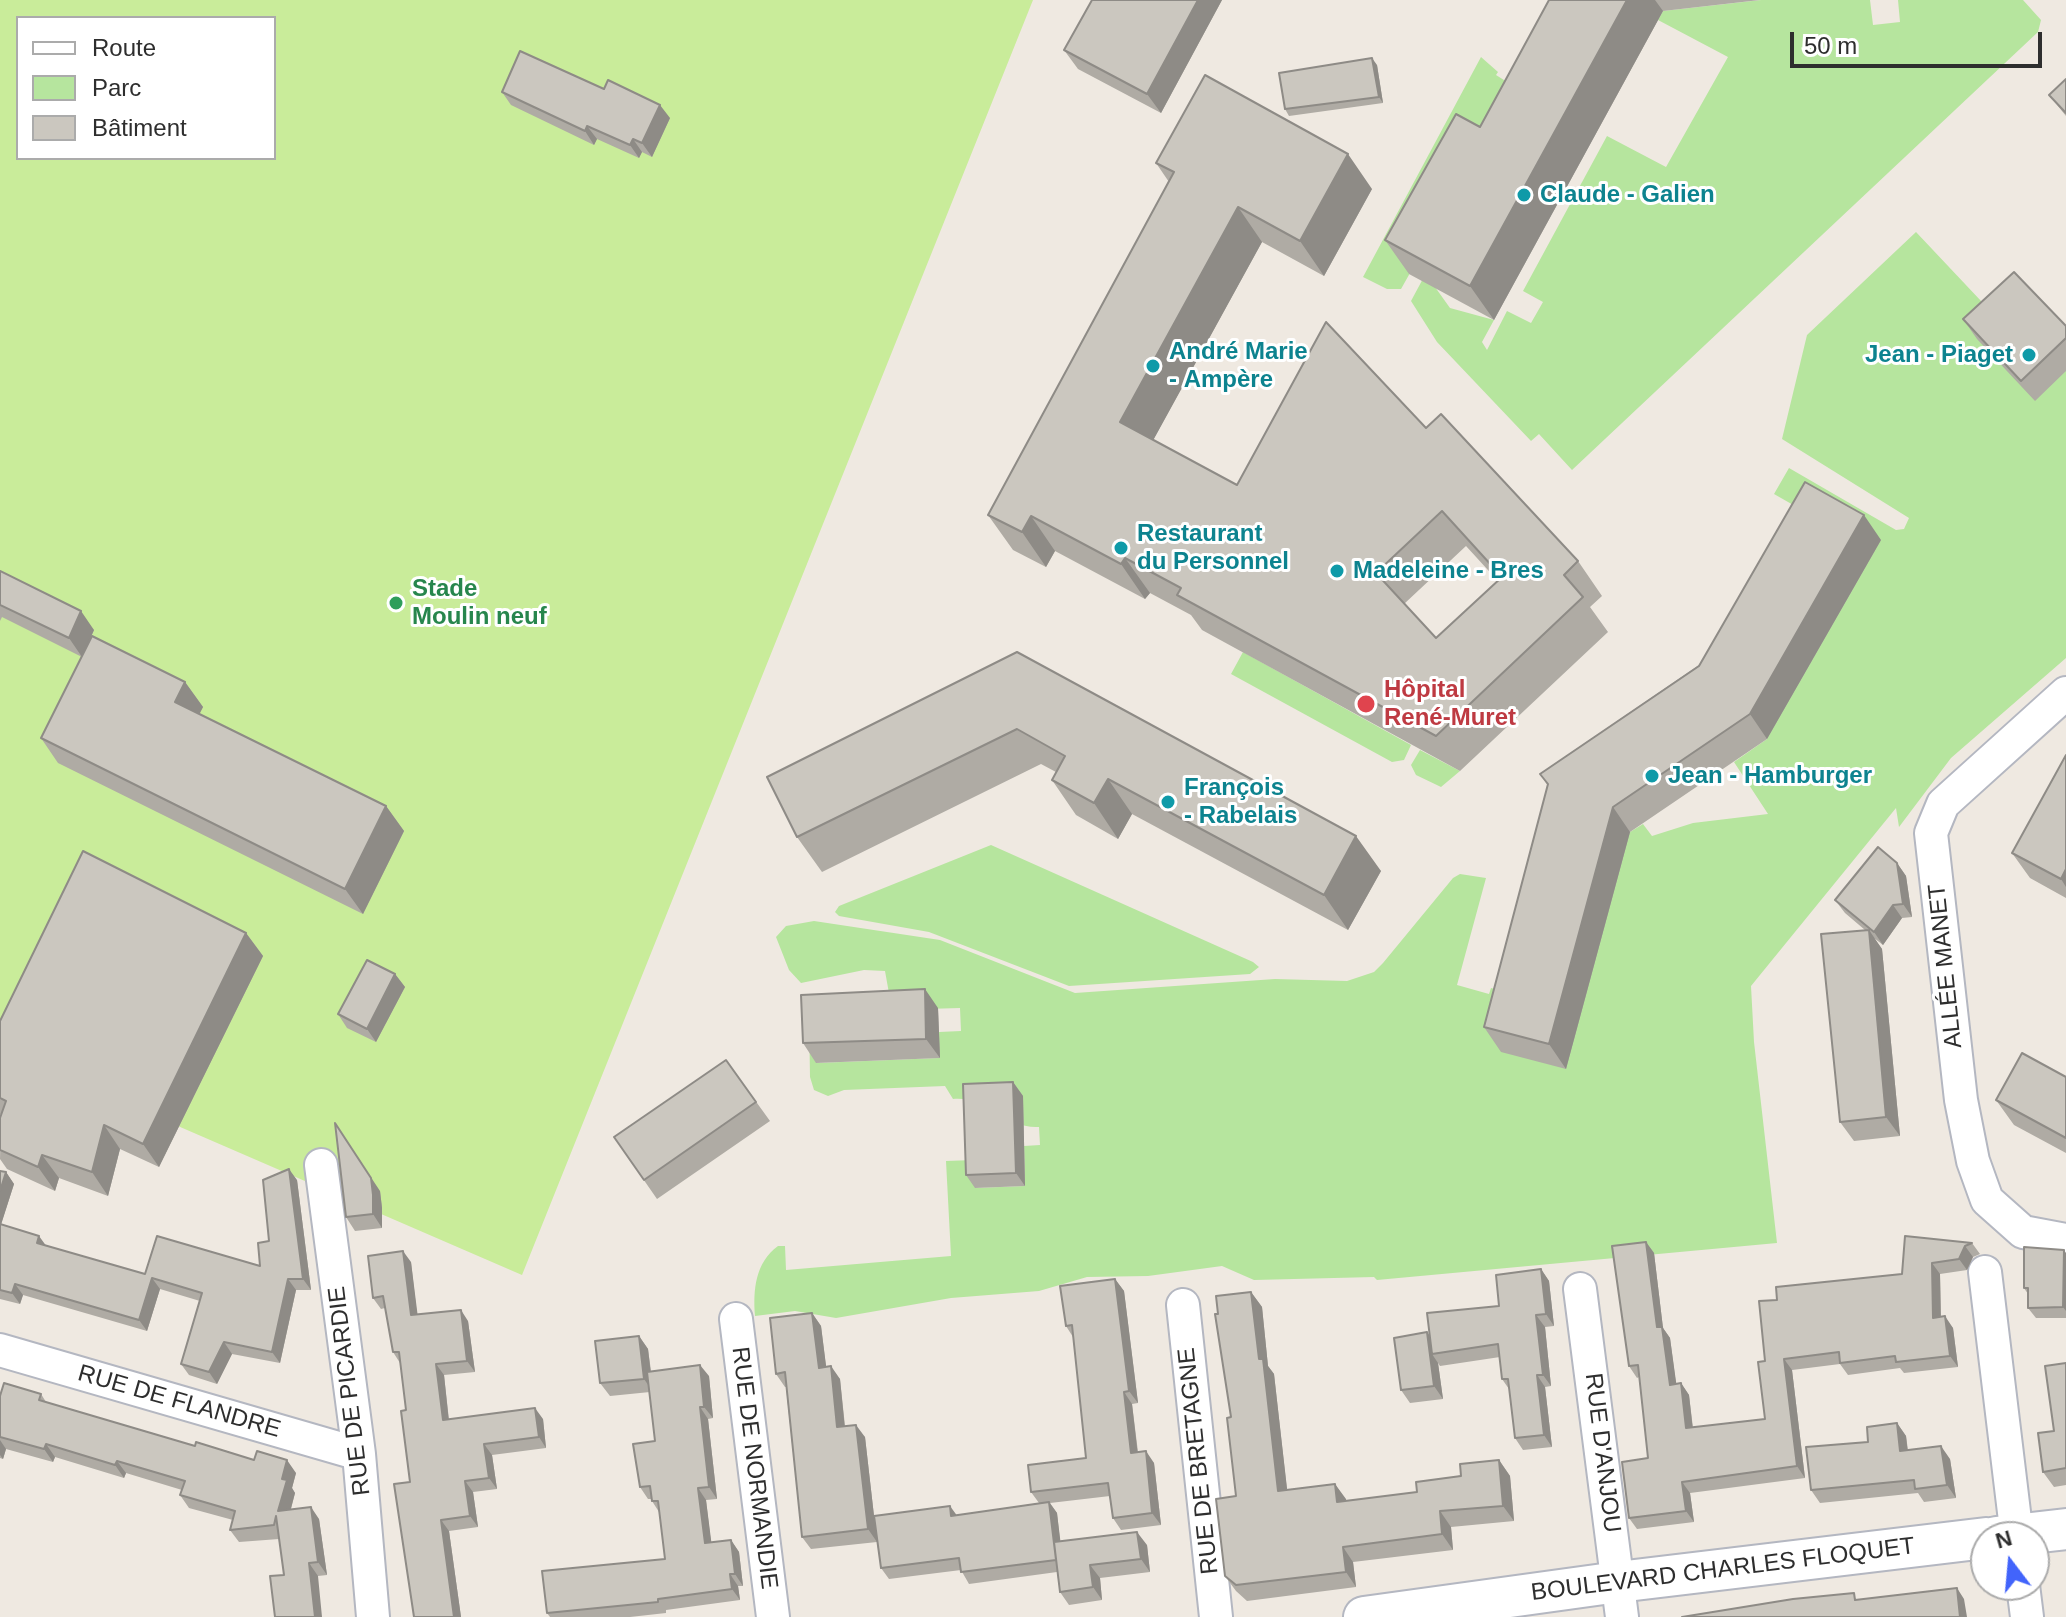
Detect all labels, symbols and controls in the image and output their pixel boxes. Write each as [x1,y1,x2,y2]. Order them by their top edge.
legend [16,16,276,160]
scale bar [1794,16,2046,66]
text: 50 m [1804,32,1857,59]
text: Route [92,34,156,61]
text: Parc [92,74,141,101]
text: Bâtiment [92,114,187,141]
place label: Claude - Galien [1540,181,1715,209]
marker: Claude - Galien [1515,186,1533,204]
place label: André Marie - Ampère [1169,338,1308,394]
place label: Jean - Piaget [1865,341,2013,369]
marker: Jean - Piaget [2020,346,2038,364]
marker: André Marie - Ampère [1144,357,1162,375]
place label: Restaurant du Personnel [1137,520,1289,576]
marker: Restaurant du Personnel [1112,539,1130,557]
place label: Madeleine - Bres [1353,557,1544,585]
marker: Madeleine - Bres [1328,562,1346,580]
place label: Stade Moulin neuf [412,575,547,631]
marker: Stade Moulin neuf [387,594,405,612]
place label: Hôpital René-Muret [1384,676,1516,732]
marker: Hôpital René-Muret [1355,693,1377,715]
place label: Jean - Hamburger [1668,762,1872,790]
marker: Jean - Hamburger [1643,767,1661,785]
place label: François - Rabelais [1184,774,1297,830]
marker: François - Rabelais [1159,793,1177,811]
street label: ALLÉE MANET [1923,882,1969,1050]
street label: RUE DE PICARDIE [323,1285,377,1497]
street label: RUE DE NORMANDIE [725,1345,783,1591]
street label: RUE DE BRETAGNE [1173,1346,1225,1576]
street label: RUE DE FLANDRE [74,1359,284,1445]
street label: RUE D'ANJOU [1578,1372,1626,1534]
north arrow [1970,1521,2050,1601]
text: N [1993,1525,2015,1554]
street label: BOULEVARD CHARLES FLOQUET [1530,1532,1916,1608]

